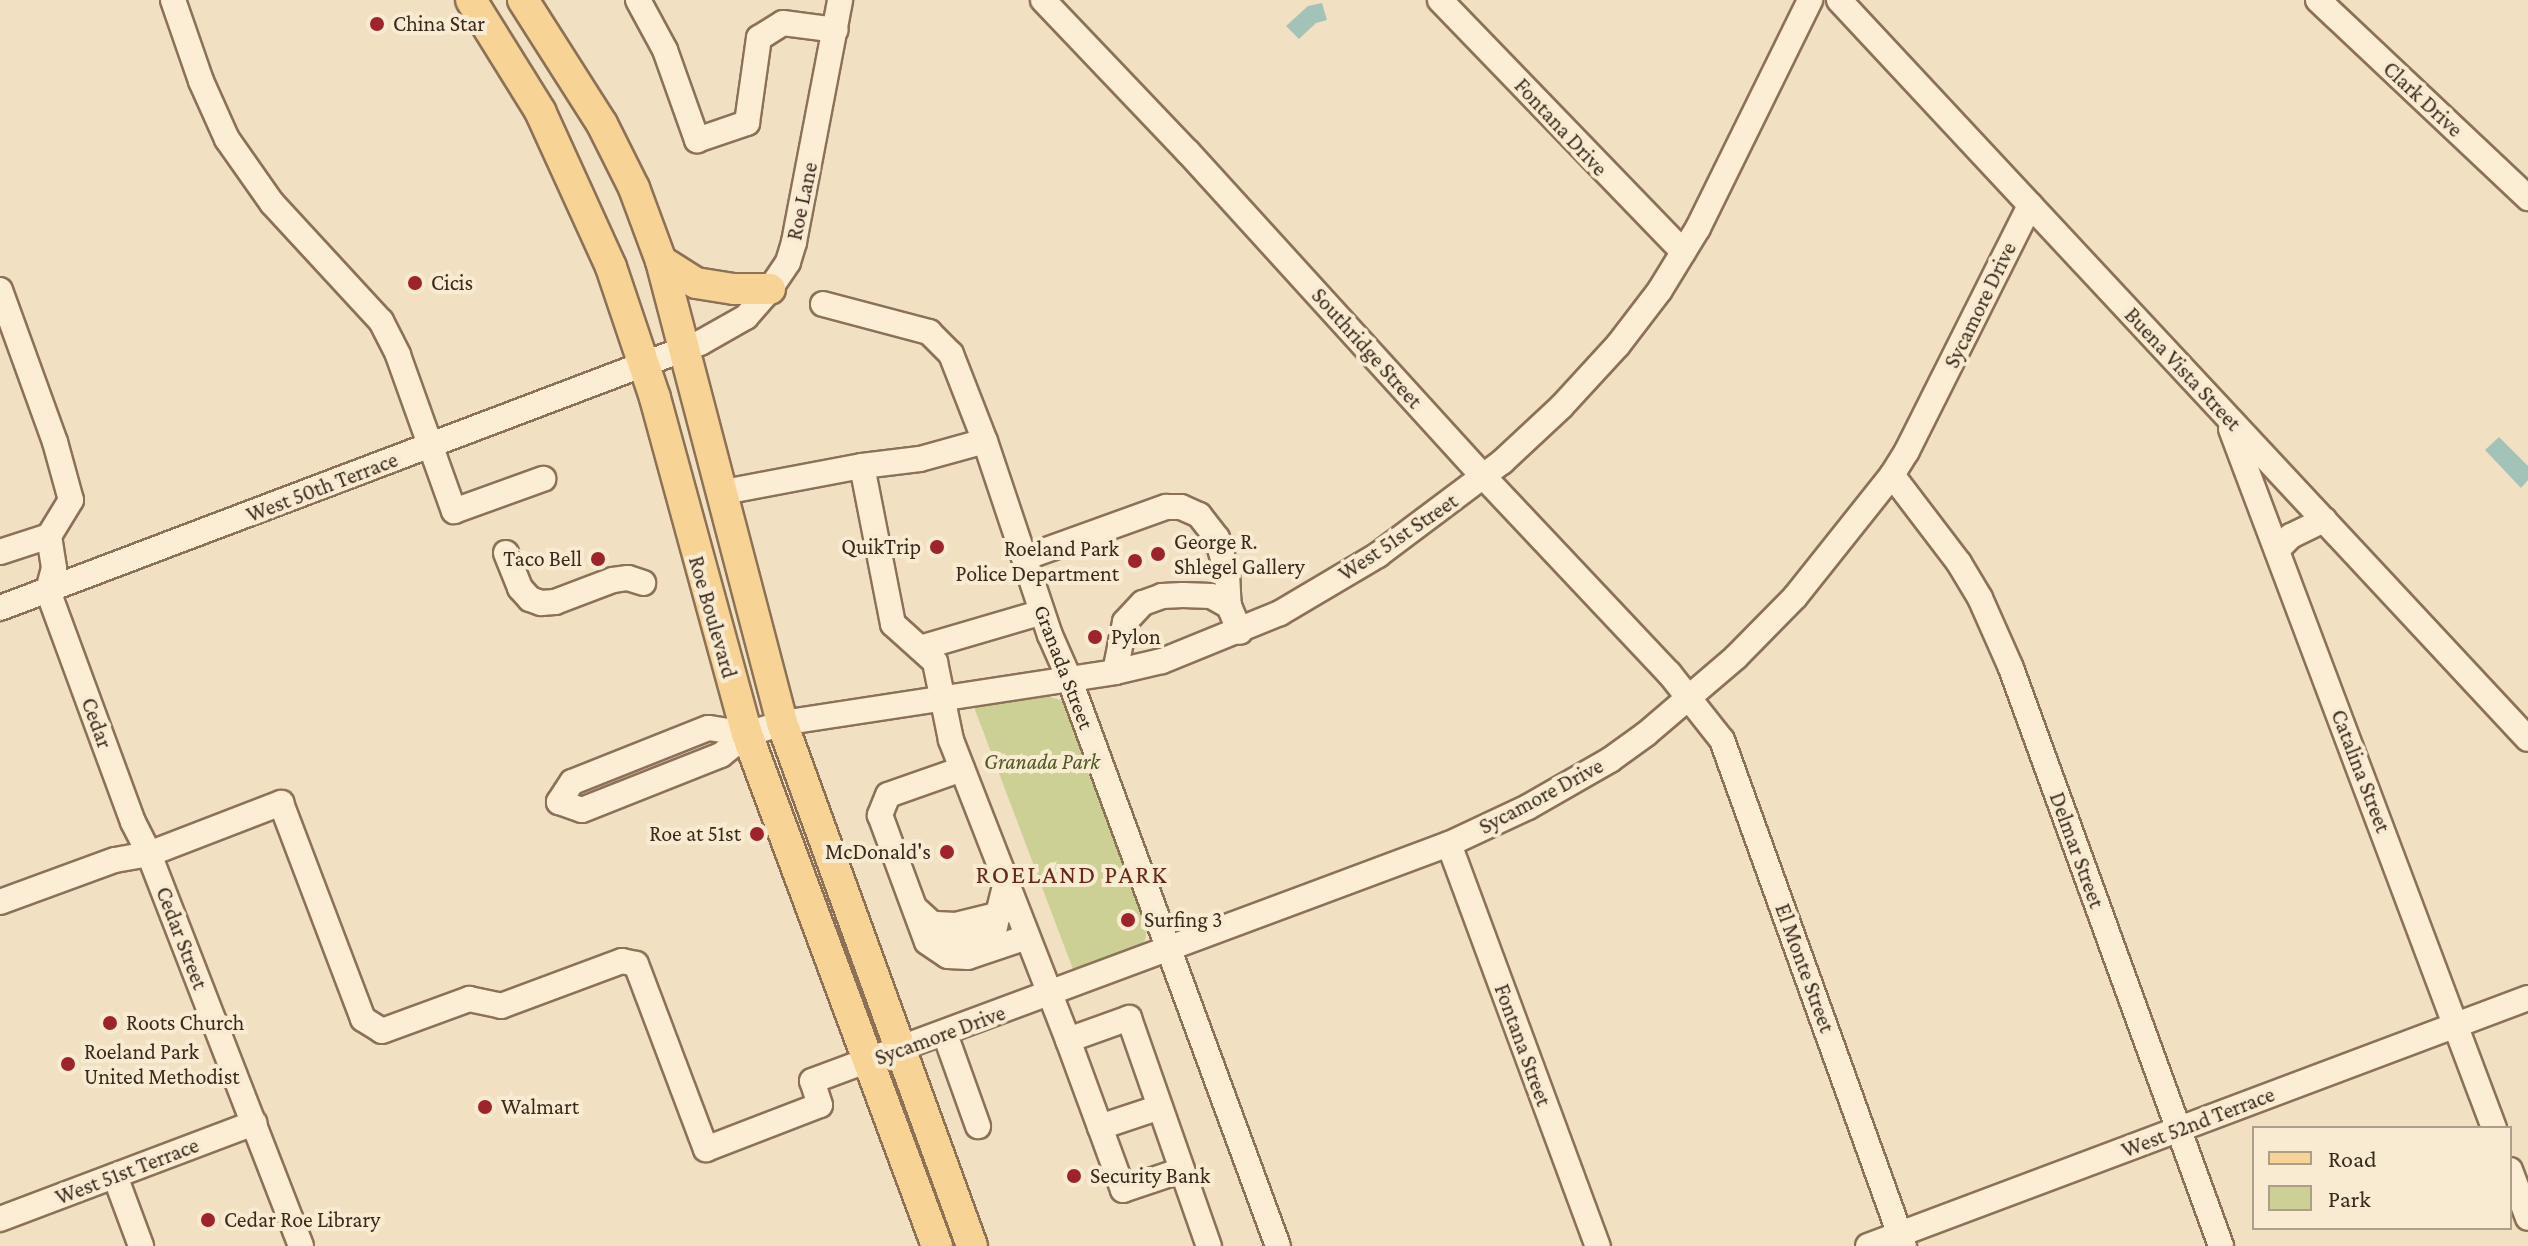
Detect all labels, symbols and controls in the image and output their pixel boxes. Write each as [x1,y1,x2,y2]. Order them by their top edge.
place label: China Star [393,11,485,37]
marker: China Star [368,15,386,33]
street label: Clark Drive [2378,56,2468,142]
street label: Fontana Drive [1509,73,1613,181]
street label: Roe Lane [781,159,823,243]
street label: Sycamore Drive [1938,238,2022,372]
place label: Cicis [431,270,473,296]
marker: Cicis [406,274,424,292]
street label: Southridge Street [1306,282,1428,414]
street label: Buena Vista Street [2119,302,2247,436]
street label: West 50th Terrace [243,446,401,528]
street label: West 51st Street [1333,487,1463,587]
place label: George R. Shlegel Gallery [1174,528,1305,580]
place label: QuikTrip [841,534,921,560]
place label: Roeland Park Police Department [956,535,1119,586]
marker: QuikTrip [928,538,946,556]
marker: George R. Shlegel Gallery [1149,545,1167,563]
place label: Taco Bell [503,546,582,572]
marker: Taco Bell [589,550,607,568]
marker: Roeland Park Police Department [1126,552,1144,570]
street label: Roe Boulevard [683,553,743,681]
street label: Granada Street [1028,601,1100,733]
place label: Pylon [1111,624,1161,650]
marker: Pylon [1086,628,1104,646]
street label: Cedar [76,694,118,752]
street label: Catalina Street [2325,706,2397,836]
park label: Granada Park [984,749,1100,775]
street label: Sycamore Drive [1474,752,1608,840]
street label: Delmar Street [2044,788,2110,912]
place label: Roe at 51st [649,821,741,847]
marker: Roe at 51st [748,825,766,843]
place label: McDonald's [825,839,931,865]
marker: McDonald's [938,843,956,861]
district label: ROELAND PARK [975,859,1169,891]
street label: Cedar Street [150,883,214,993]
street label: El Monte Street [1769,900,1841,1036]
place label: Surfing 3 [1144,907,1223,933]
marker: Surfing 3 [1119,911,1137,929]
street label: Fontana Street [1489,980,1557,1110]
street label: Sycamore Drive [871,999,1009,1071]
place label: Roots Church [126,1010,244,1036]
marker: Roots Church [101,1014,119,1032]
place label: Roeland Park United Methodist [84,1038,240,1090]
marker: Roeland Park United Methodist [59,1055,77,1073]
street label: West 52nd Terrace [2118,1081,2278,1163]
place label: Walmart [501,1094,579,1120]
marker: Walmart [476,1098,494,1116]
legend [2252,1126,2512,1230]
street label: West 51st Terrace [52,1132,202,1210]
text: Road [2328,1145,2377,1172]
place label: Security Bank [1090,1163,1210,1189]
marker: Security Bank [1065,1167,1083,1185]
text: Park [2328,1185,2371,1212]
place label: Cedar Roe Library [224,1207,380,1233]
marker: Cedar Roe Library [199,1211,217,1229]

